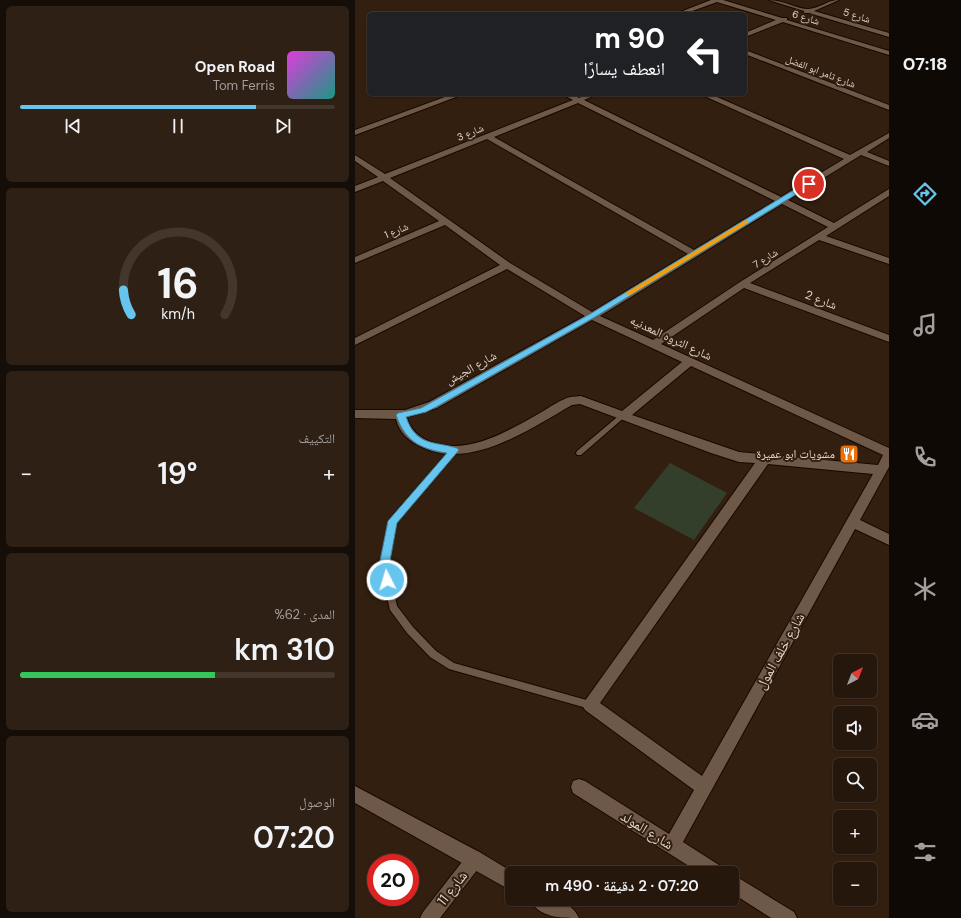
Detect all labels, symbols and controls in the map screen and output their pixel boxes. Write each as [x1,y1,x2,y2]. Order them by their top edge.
street label: شارع 5 [842,5,872,26]
street label: شارع 6 [791,7,822,28]
text: 90 m [595,20,665,57]
icon: left [679,28,731,80]
street label: شارع تامر ابو الفضل [784,52,858,91]
text: 07:18 [903,52,947,76]
text: Open Road [195,57,275,77]
text: انعطف يسارًا [584,57,665,81]
text: Tom Ferris [213,77,275,94]
icon: previous [62,115,84,137]
icon: pause [167,115,189,137]
icon: next [272,115,294,137]
street label: شارع 3 [455,121,486,144]
pin [792,167,826,201]
icon: arrive [798,173,820,195]
icon: directions [911,180,939,208]
street label: شارع 1 [382,219,411,241]
street label: شارع 7 [750,246,781,271]
text: 16 [157,256,198,310]
street label: شارع 2 [803,287,839,313]
text: km/h [161,304,194,322]
icon: music [911,311,939,339]
street label: شارع الثروه المعدنيه [628,312,714,364]
street label: شارع الجيش [443,347,499,389]
text: التكييف [299,430,335,447]
restaurant icon: مشويات ابو عميرة [838,443,860,465]
icon: phone [911,443,939,471]
place label: مشويات ابو عميرة [756,446,835,462]
text: 19° [157,454,198,493]
text: − [20,459,32,488]
text: + [323,459,335,488]
position arrow [366,559,408,601]
icon: climate [911,575,939,603]
text: المدى · 62% [275,606,335,623]
street label: شارع خلف المول [752,610,809,693]
text: 310 km [234,630,335,669]
north arrow [833,654,877,698]
map controls [833,654,877,906]
button: sound [833,706,877,750]
icon: car [911,706,939,734]
button: search [833,758,877,802]
text: الوصول [299,794,335,811]
street label: شارع المولد [617,807,677,854]
button: + [833,810,877,854]
text: 07:20 [253,818,335,857]
icon: filters [911,838,939,866]
speed limit sign: 20 [367,854,419,906]
button: − [833,862,877,906]
street label: شارع 11 [433,867,472,910]
text: 07:20 · 2 دقيقة · 490 m [545,876,699,896]

